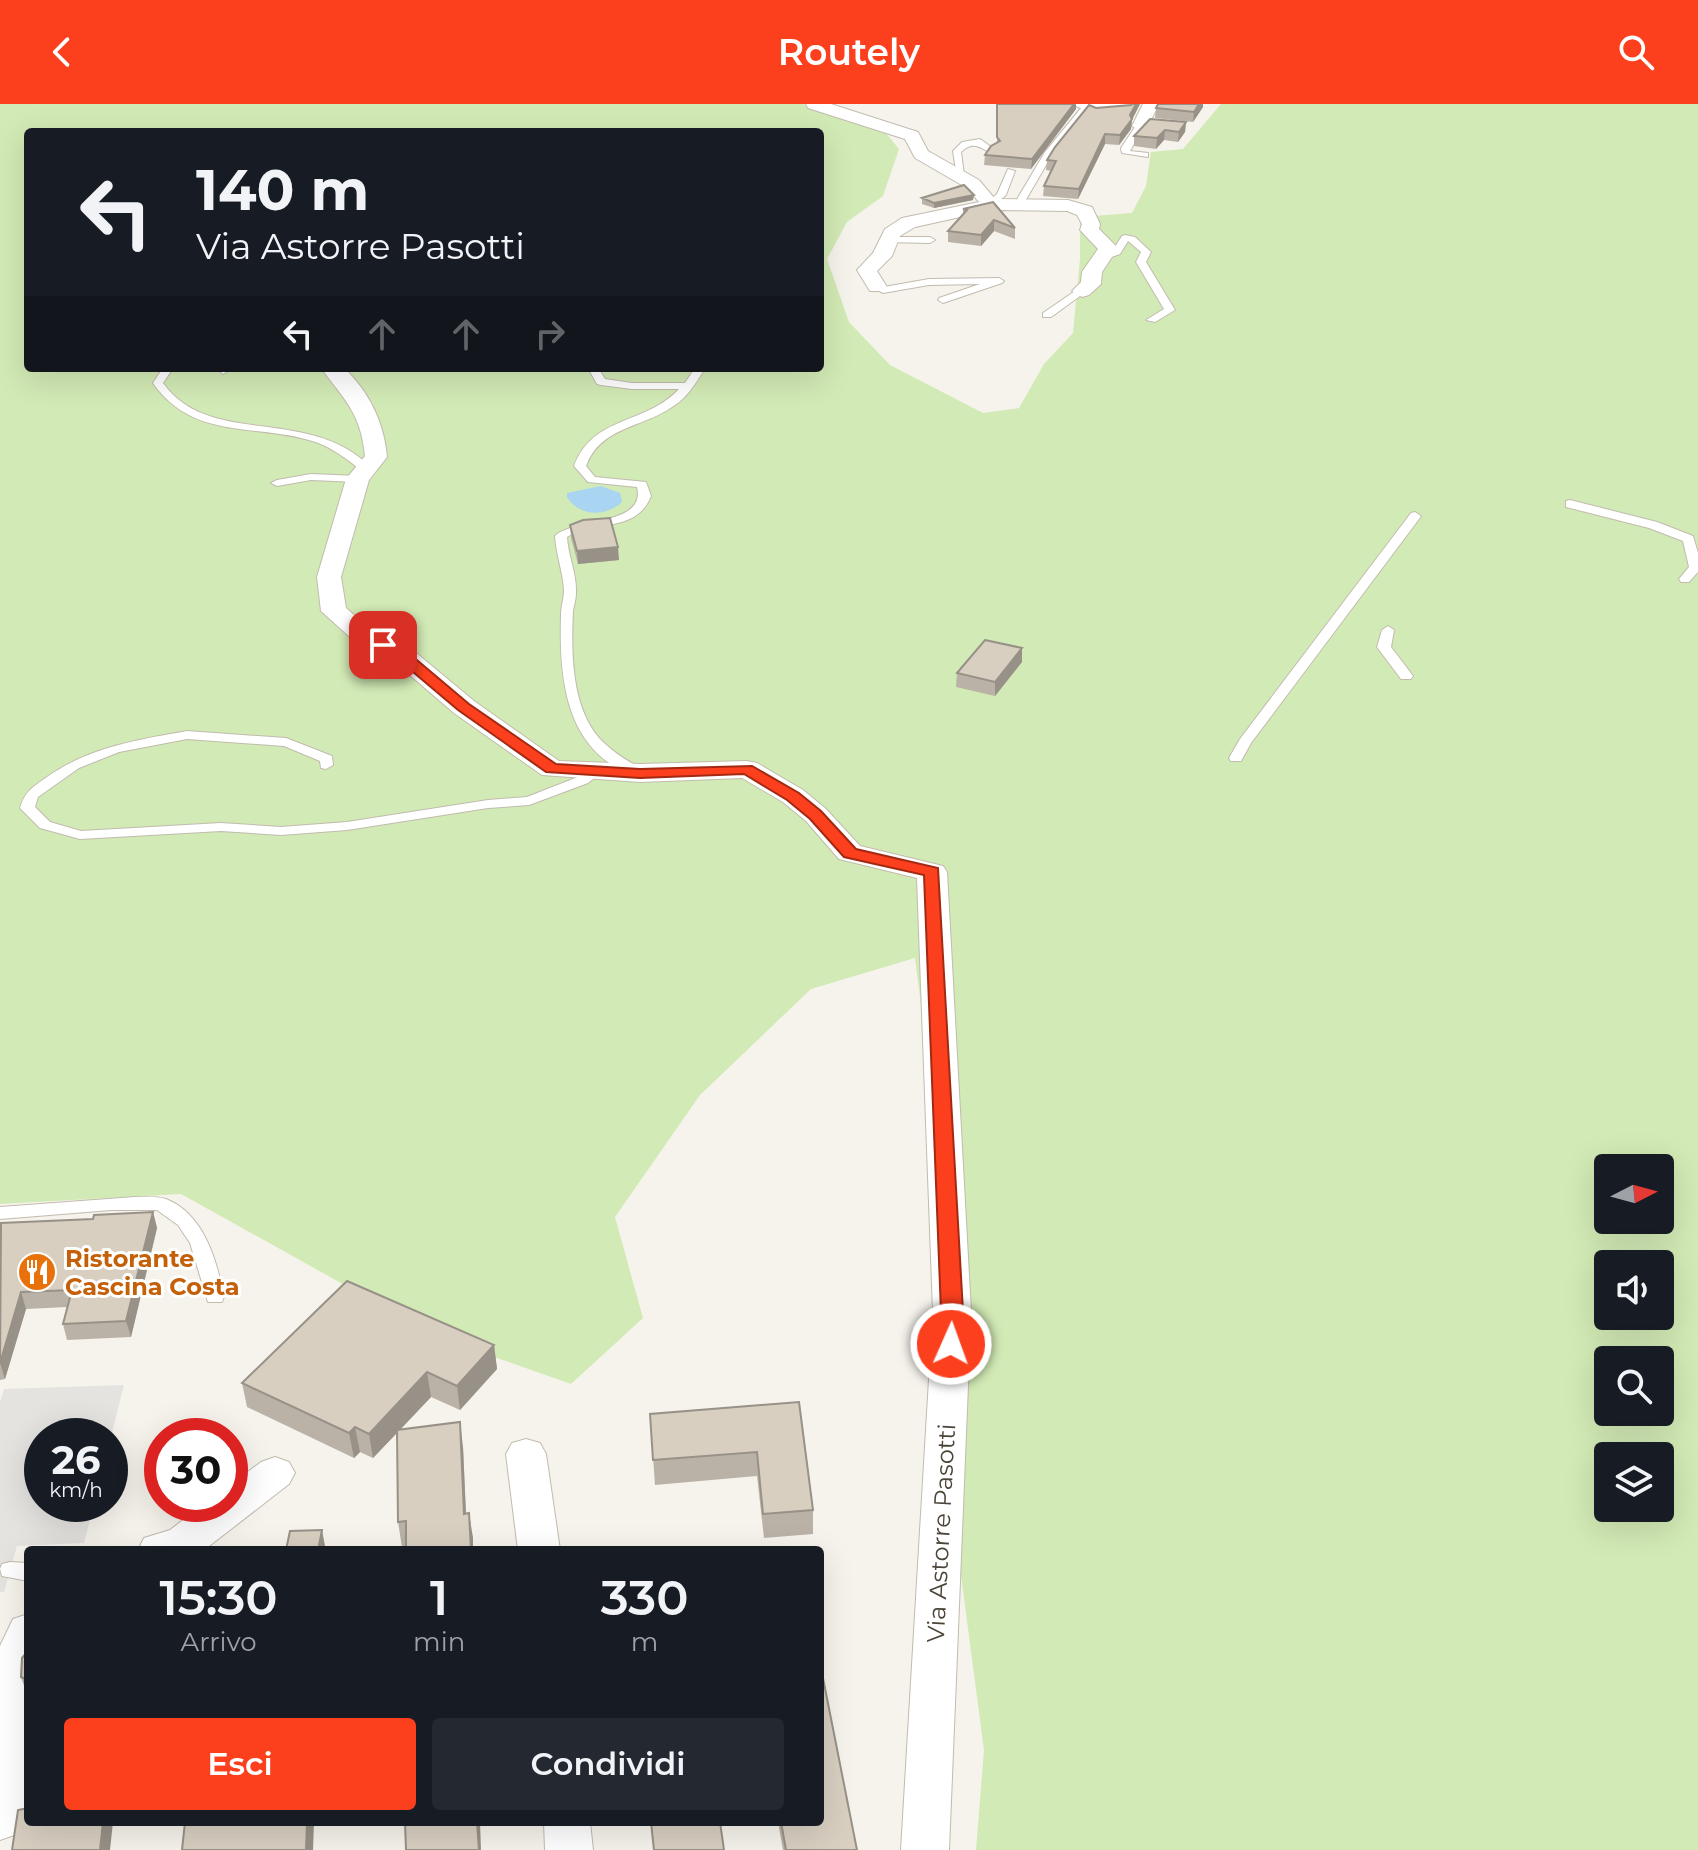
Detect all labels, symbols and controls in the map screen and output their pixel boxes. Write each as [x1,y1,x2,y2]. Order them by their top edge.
icon: back [40,30,84,74]
text: Routely [778,30,920,74]
icon: search [1614,30,1658,74]
text: 140 m [196,156,369,224]
icon: left [64,160,168,264]
text: Via Astorre Pasotti [196,224,525,268]
icon: left [276,312,320,356]
icon: ahead [360,312,404,356]
icon: ahead [444,312,488,356]
icon: right [528,312,572,356]
pin [349,611,417,679]
icon: arrive [361,623,405,667]
north arrow [1594,1154,1674,1234]
map controls [1594,1154,1674,1522]
place label: Ristorante Cascina Costa [65,1244,240,1301]
button: sound [1594,1250,1674,1330]
restaurant icon: Ristorante Cascina Costa [16,1251,58,1293]
position arrow [909,1302,993,1386]
button: search [1594,1346,1674,1426]
speed limit sign: 30 [144,1418,248,1522]
street label: Via Astorre Pasotti [921,1423,961,1643]
text: 26 [51,1435,101,1484]
button: layers [1594,1442,1674,1522]
text: km/h [49,1478,103,1502]
text: 15:30 [159,1569,278,1627]
text: 1 [430,1569,448,1627]
text: 330 [601,1569,689,1627]
text: Arrivo [181,1626,257,1658]
text: min [413,1626,465,1658]
text: m [631,1626,658,1658]
button: Esci [64,1718,416,1810]
button: Condividi [432,1718,784,1810]

